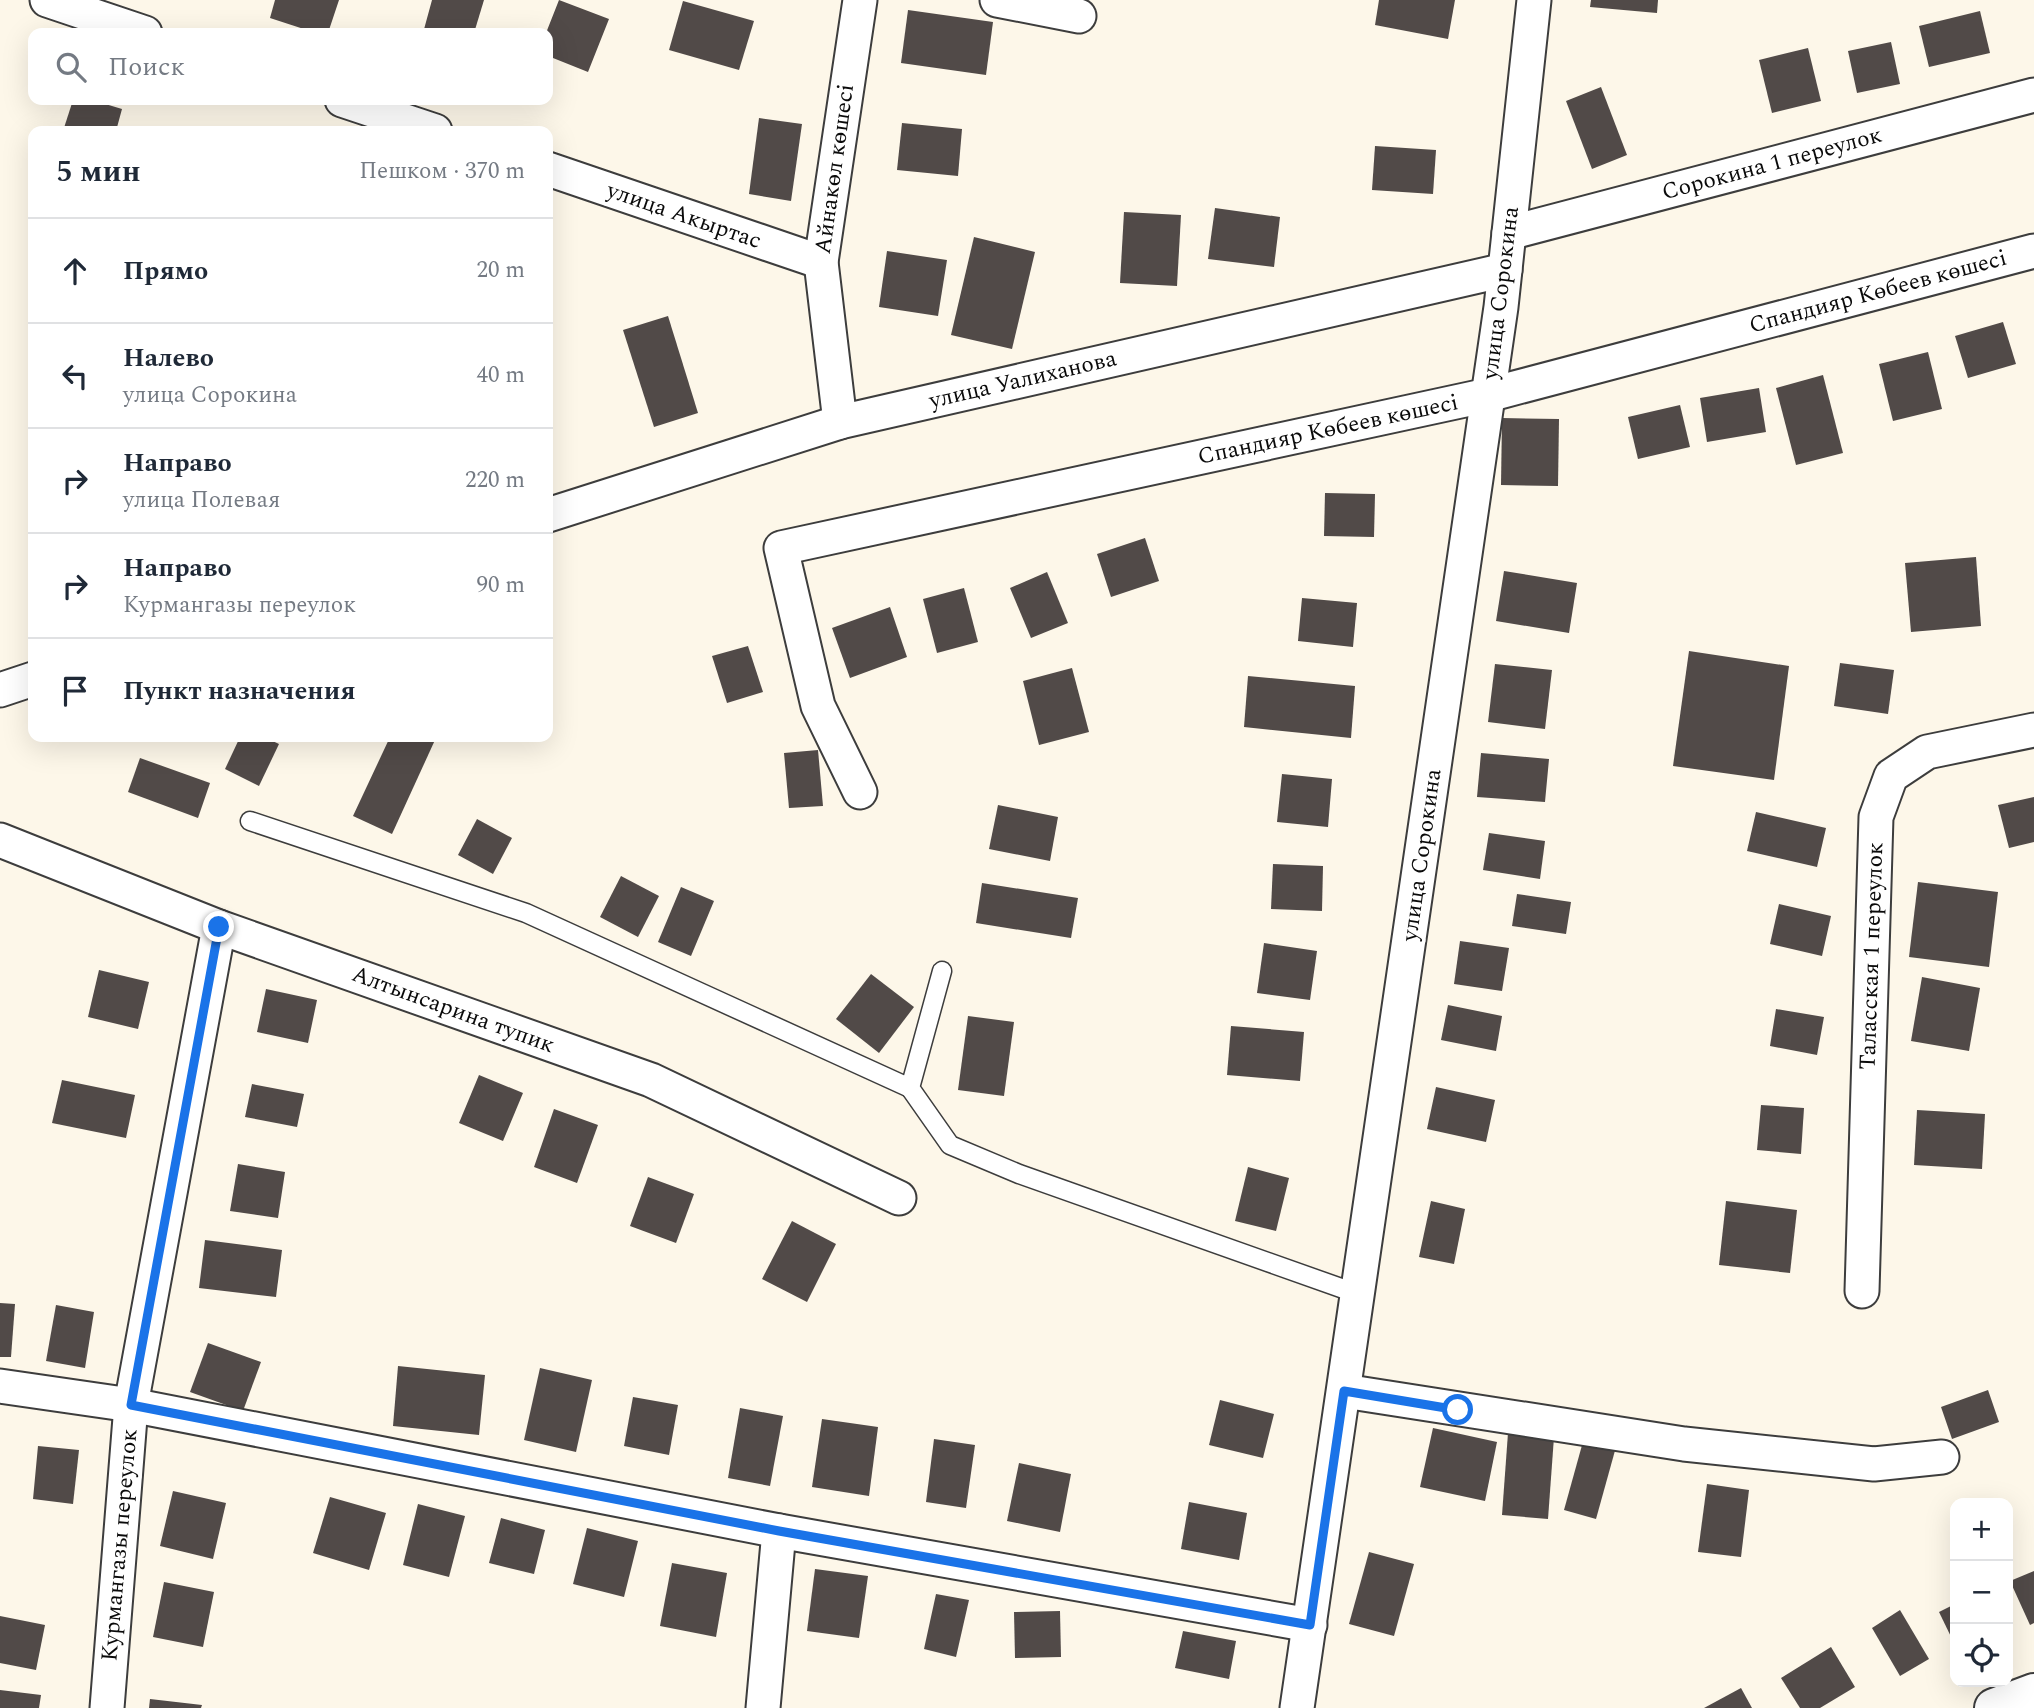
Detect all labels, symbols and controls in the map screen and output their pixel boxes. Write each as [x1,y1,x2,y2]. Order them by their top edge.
search box [28,28,553,105]
text: Поиск [108,47,185,87]
icon: search [52,48,90,86]
street label: Айнакөл көшесі [806,82,864,256]
street label: Сорокина 1 переулок [1658,118,1886,210]
text: 5 мин [56,149,141,195]
text: Пешком · 370 m [359,154,525,189]
street label: улица Акыртас [601,173,766,259]
street label: улица Сорокина [1473,205,1529,382]
street label: Спандияр Көбеев көшесі [1745,241,2011,343]
text: Прямо [123,251,208,291]
icon: ahead [56,252,94,290]
text: 20 m [476,253,525,288]
text: Налево [123,338,214,378]
street label: улица Уалиханова [925,341,1120,419]
icon: left [56,357,94,395]
text: 40 m [476,358,525,393]
text: улица Сорокина [123,378,297,413]
street label: Спандияр Көбеев көшесі [1195,385,1461,475]
text: Направо [123,443,232,483]
icon: right [56,462,94,500]
text: 220 m [465,463,525,498]
text: улица Полевая [123,483,280,518]
text: Направо [123,548,232,588]
icon: right [56,567,94,605]
text: 90 m [476,568,525,603]
text: Курмангазы переулок [123,588,356,623]
text: Пункт назначения [123,671,356,711]
icon: arrive [56,672,94,710]
street label: улица Сорокина [1392,766,1451,945]
street label: Таласская 1 переулок [1851,841,1893,1071]
route end [203,911,234,942]
street label: Алтынсарина тупик [347,957,559,1063]
route start [1442,1394,1473,1425]
street label: Курмангазы переулок [92,1427,148,1663]
map controls [1950,1498,2013,1687]
button: + [1950,1498,2013,1561]
button: − [1950,1561,2013,1624]
button: locate [1950,1624,2013,1687]

